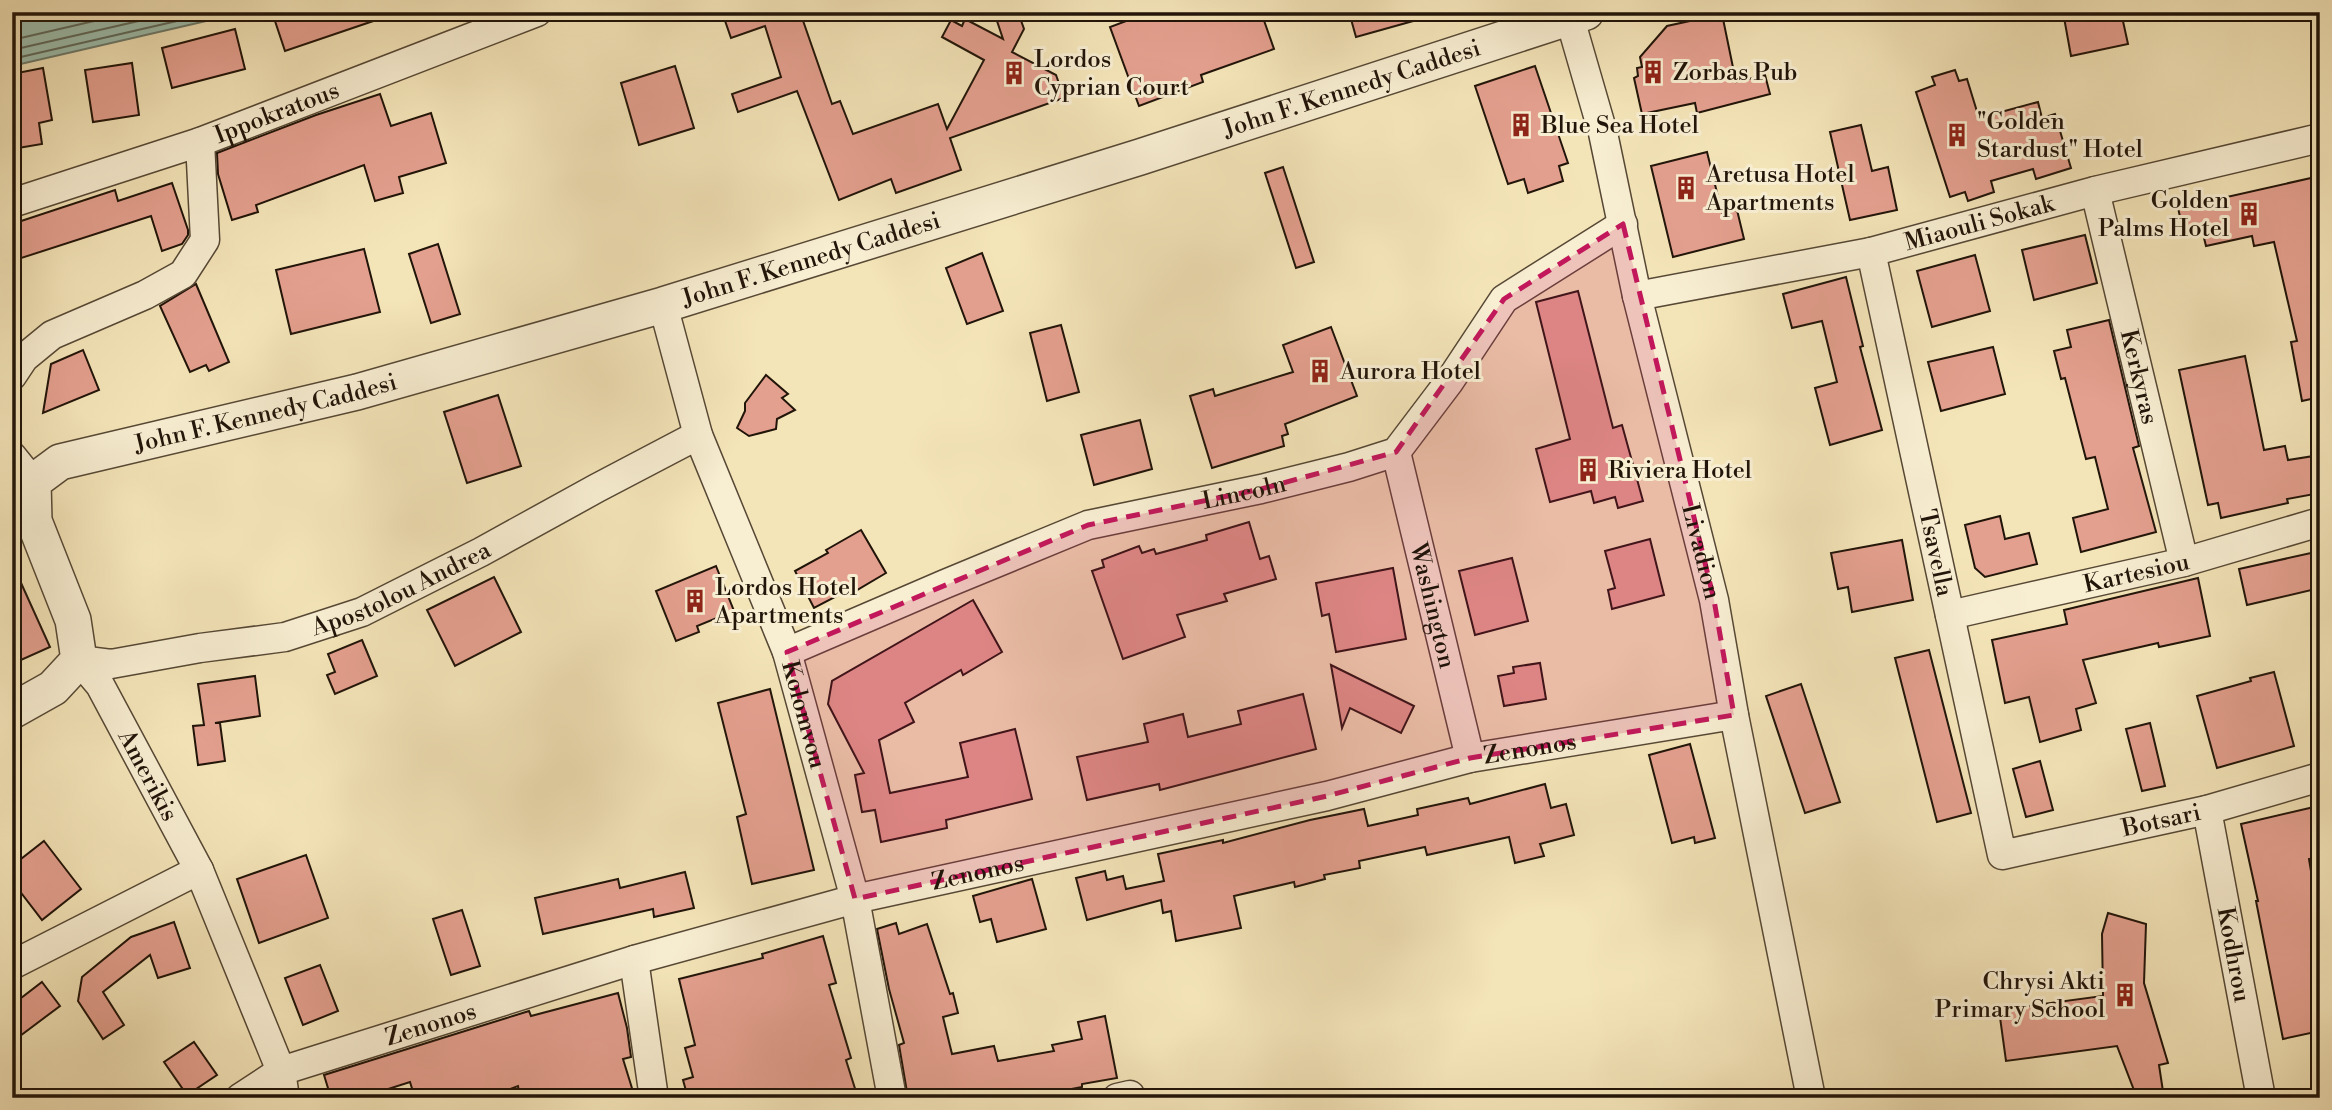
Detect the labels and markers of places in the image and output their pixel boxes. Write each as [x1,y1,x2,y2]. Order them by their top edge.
place label: Lordos Cyprian Court [1034,45,1189,103]
building icon: Zorbas Pub [1639,58,1667,86]
place label: Zorbas Pub [1673,58,1798,88]
building icon: Lordos Cyprian Court [1000,59,1028,87]
place label: "Golden Stardust" Hotel [1977,107,2143,165]
building icon: Blue Sea Hotel [1507,111,1535,139]
place label: Blue Sea Hotel [1540,111,1699,141]
building icon: "Golden Stardust" Hotel [1943,121,1971,149]
place label: Aretusa Hotel Apartments [1705,160,1855,218]
building icon: Aretusa Hotel Apartments [1672,174,1700,202]
place label: Golden Palms Hotel [2098,186,2229,244]
building icon: Golden Palms Hotel [2235,200,2263,228]
building icon: Aurora Hotel [1306,357,1334,385]
place label: Aurora Hotel [1339,357,1481,387]
building icon: Riviera Hotel [1574,456,1602,484]
place label: Riviera Hotel [1608,456,1752,486]
place label: Lordos Hotel Apartments [714,573,857,631]
building icon: Lordos Hotel Apartments [681,587,709,615]
place label: Chrysi Akti Primary School [1935,967,2105,1025]
building icon: Chrysi Akti Primary School [2111,981,2139,1009]

